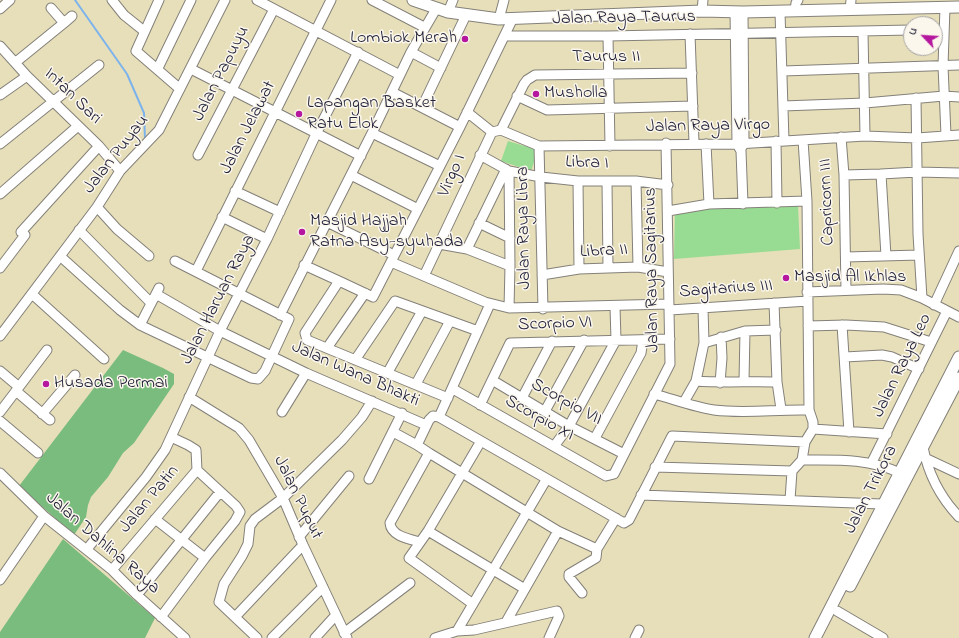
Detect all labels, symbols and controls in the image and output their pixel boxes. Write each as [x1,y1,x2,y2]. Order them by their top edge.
street label: Jalan Raya Taurus [552,7,696,31]
north arrow [903,16,943,56]
street label: Jalan Papuyu [189,23,255,125]
text: U [904,25,922,38]
place label: Lombiok Merah [350,28,457,50]
marker: Lombiok Merah [460,34,470,44]
street label: Taurus II [572,47,640,69]
street label: Intan Sari [38,64,106,130]
street label: Jalan Jelawat [216,78,282,178]
place label: Musholla [544,83,607,105]
marker: Musholla [531,89,541,99]
place label: Lapangan Basket Ratu Elok [307,93,436,136]
marker: Lapangan Basket Ratu Elok [294,109,304,119]
street label: Jalan Puyau [79,111,155,199]
street label: Jalan Raya Virgo [646,115,770,139]
street label: Virgo I [434,151,472,201]
street label: Libra I [565,152,609,176]
street label: Capricorn III [816,158,840,246]
street label: Jalan Raya Libra [513,166,537,290]
street label: Jalan Raya Sagitarius [641,187,665,353]
place label: Masjid Hajjah Ratna Asy-syuhada [310,211,463,254]
marker: Masjid Hajjah Ratna Asy-syuhada [297,227,307,237]
street label: Jalan Haruan Raya [177,231,261,369]
street label: Libra II [580,240,628,264]
place label: Masjid Al Ikhlas [794,267,906,289]
marker: Masjid Al Ikhlas [781,273,791,283]
street label: Sagitarius III [678,276,774,304]
street label: Jalan Raya Leo [869,311,937,421]
street label: Scorpio VI [518,313,592,337]
street label: Jalan Wana Bhakti [288,337,422,413]
place label: Husada Permai [54,373,168,395]
street label: Scorpio VII [527,375,605,431]
marker: Husada Permai [41,379,51,389]
street label: Scorpio XI [501,391,577,447]
street label: Jalan Trikora [841,442,903,538]
street label: Jalan Puput [268,453,326,543]
street label: Jalan Patin [115,462,185,538]
street label: Jalan Dahlina Raya [40,488,164,600]

